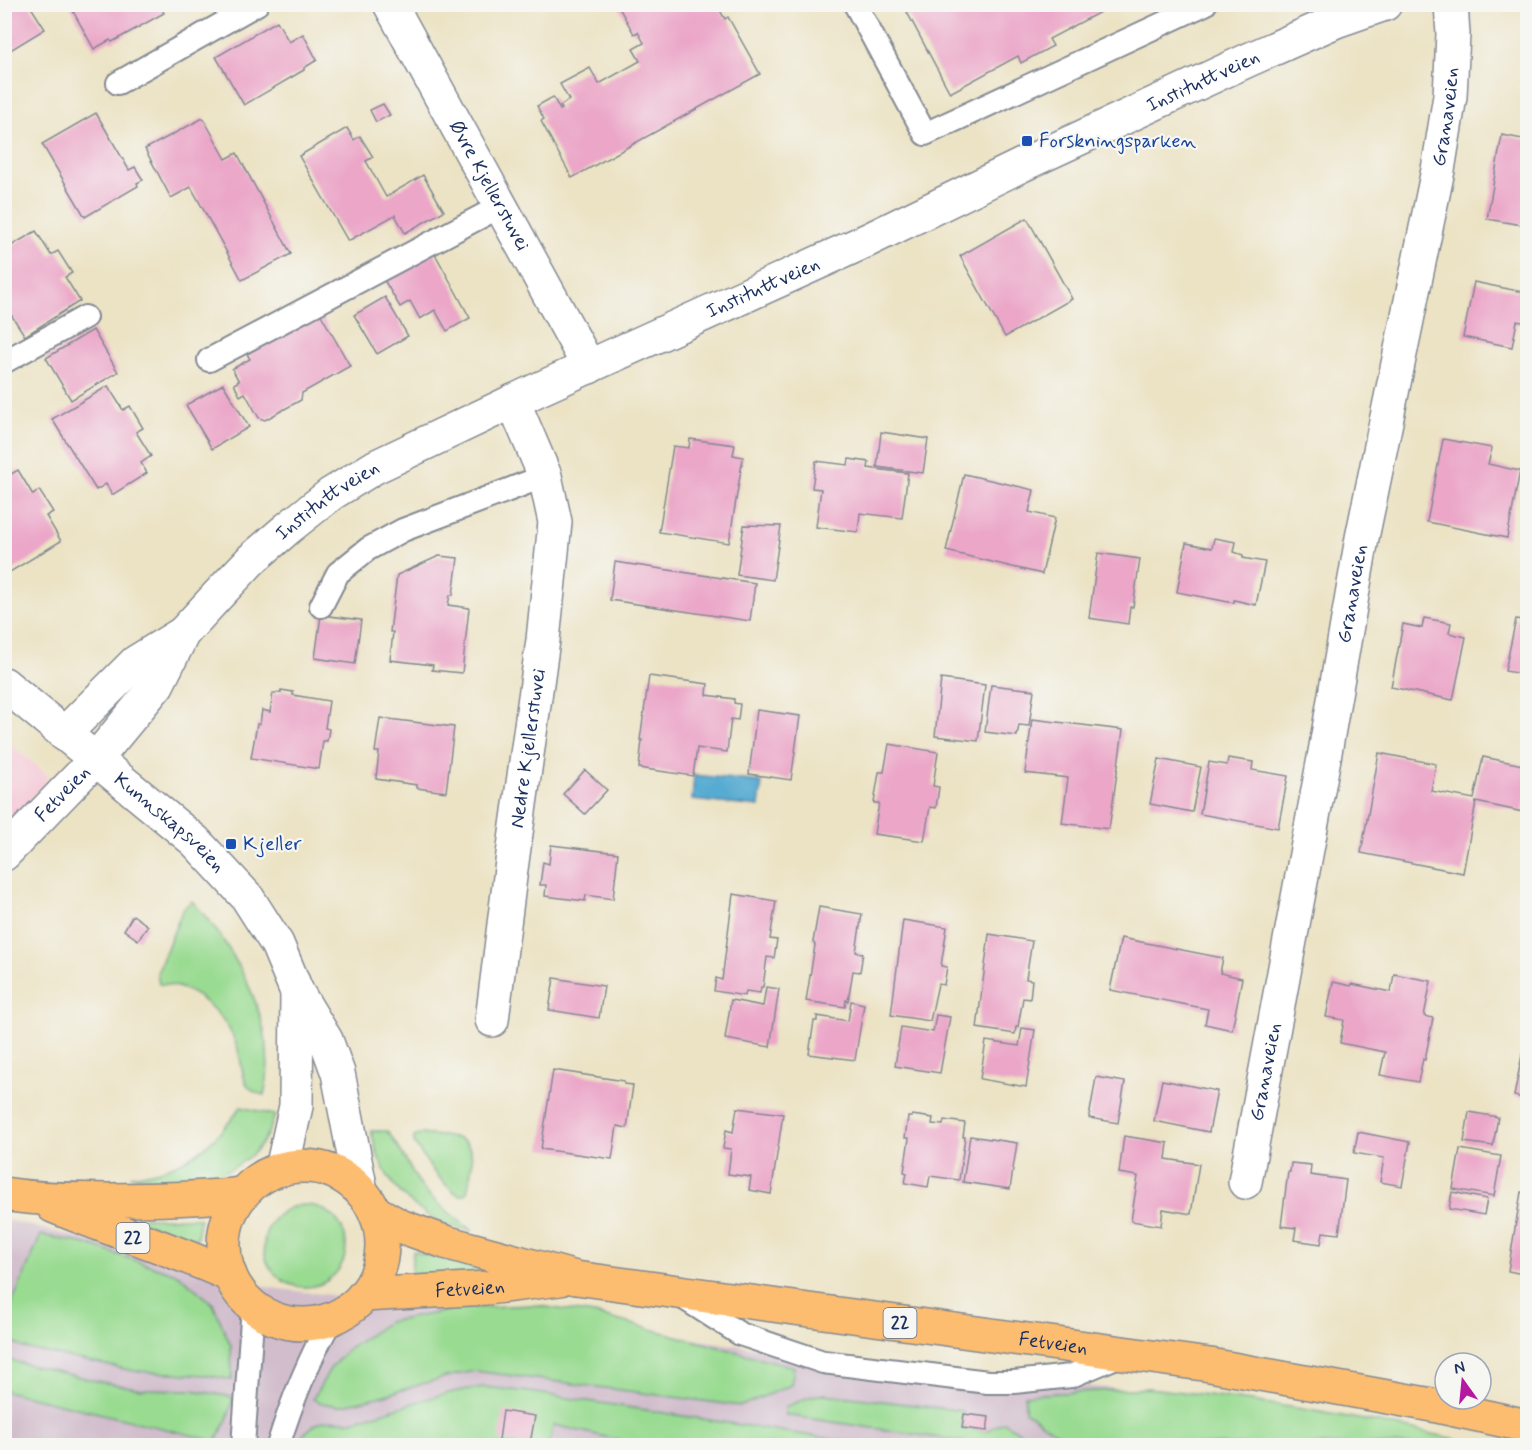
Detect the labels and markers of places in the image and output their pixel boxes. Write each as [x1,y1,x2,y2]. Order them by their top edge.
place label: Forskningsparken [1039,128,1197,155]
marker: Forskningsparken [1020,134,1034,148]
place label: Kjeller [243,831,302,858]
marker: Kjeller [224,837,238,851]

